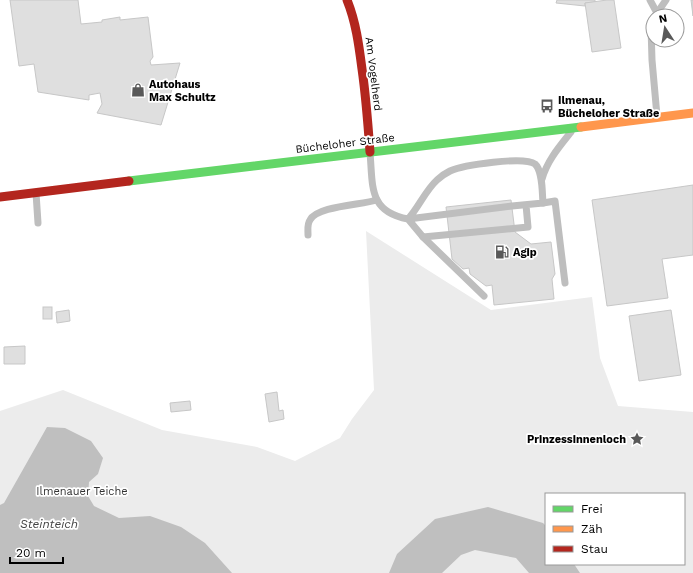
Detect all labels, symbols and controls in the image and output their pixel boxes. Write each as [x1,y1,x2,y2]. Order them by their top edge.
north arrow [645,8,685,48]
text: N [658,12,668,26]
street label: Am Vogelherd [363,36,384,112]
place label: Autohaus Max Schultz [149,78,216,104]
shop icon: Autohaus Max Schultz [130,82,146,98]
place label: Ilmenau, Bücheloher Straße [558,94,659,120]
bus stop icon: Ilmenau, Bücheloher Straße [539,98,555,114]
street label: Bücheloher Straße [295,131,395,156]
fuel station icon: Agip [494,244,510,260]
place label: Agip [513,246,537,259]
place icon: Prinzessinnenloch [629,431,645,447]
place label: Prinzessinnenloch [527,433,626,446]
park label: Ilmenauer Teiche [36,485,128,498]
legend [545,493,685,565]
text: Frei [581,502,603,516]
water label: Steinteich [20,517,78,531]
text: Zäh [581,522,603,536]
scale bar [10,539,63,565]
text: Stau [581,542,608,556]
text: 20 m [16,546,46,560]

